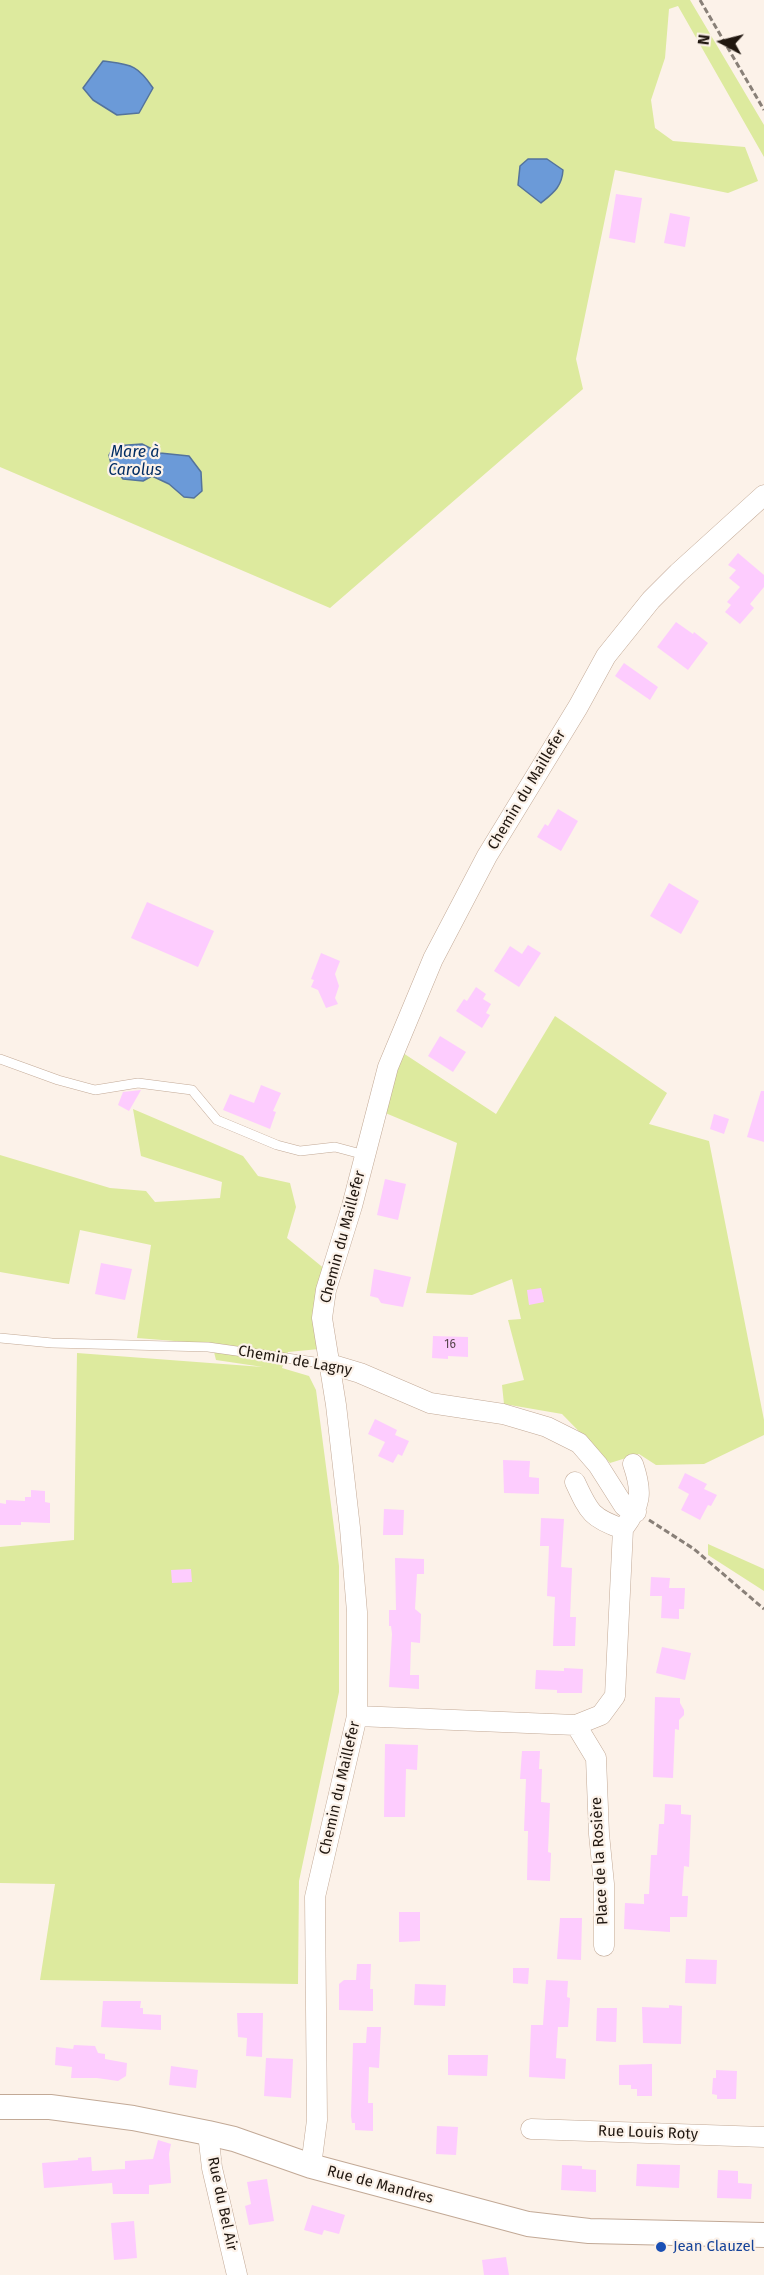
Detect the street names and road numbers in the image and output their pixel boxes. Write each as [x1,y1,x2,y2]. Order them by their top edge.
street label: Chemin du Maillefer [484,727,570,853]
street label: Chemin du Maillefer [317,1169,369,1305]
street label: Chemin de Lagny [237,1342,353,1380]
street label: Chemin du Maillefer [316,1719,364,1857]
street label: Place de la Rosière [588,1797,612,1925]
street label: Rue Louis Roty [598,2122,698,2144]
street label: Rue du Bel Air [203,2155,241,2253]
street label: Rue de Mandres [325,2162,435,2208]

